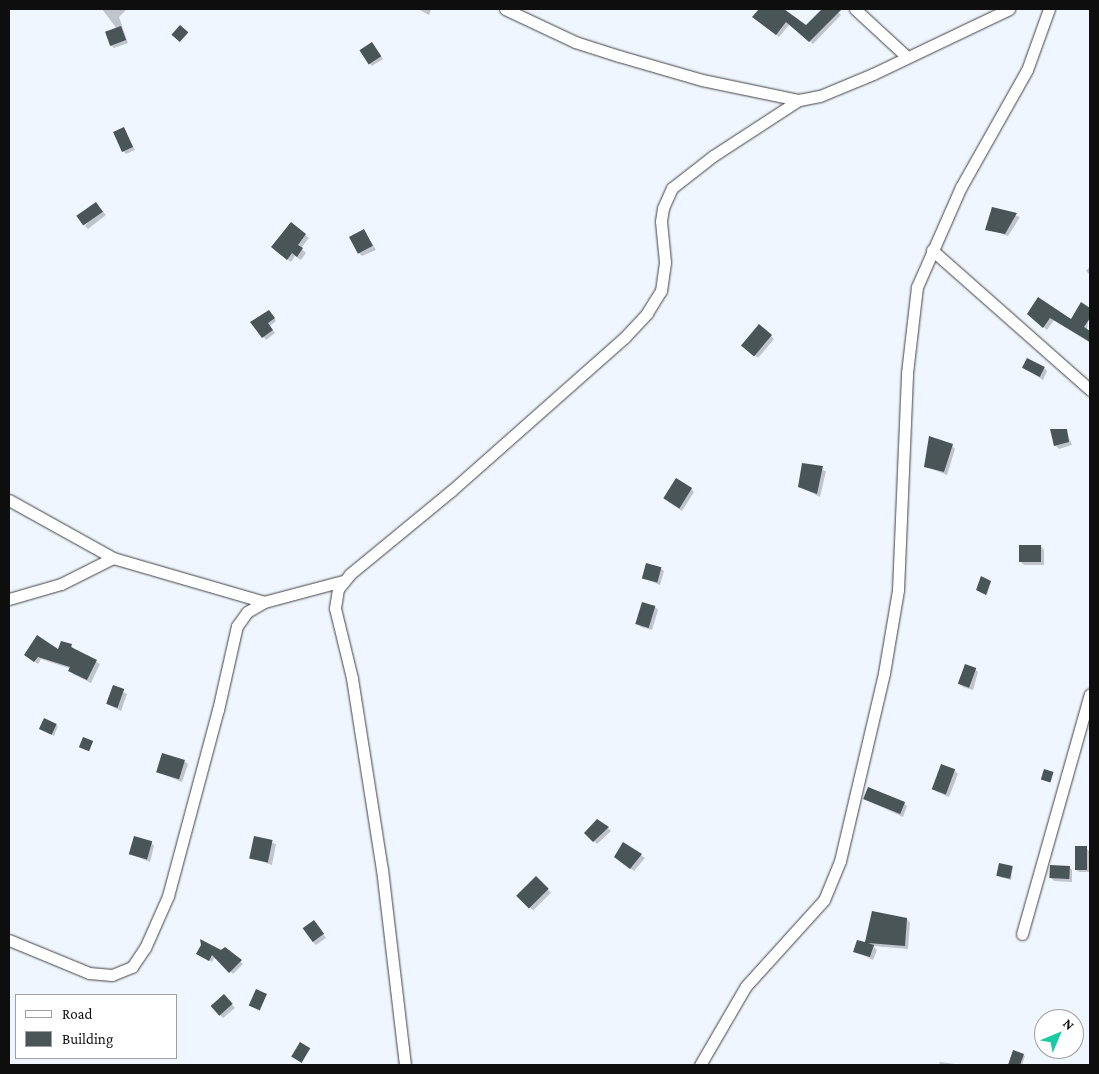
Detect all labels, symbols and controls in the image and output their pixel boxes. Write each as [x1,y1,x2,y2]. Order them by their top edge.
legend [15,994,178,1059]
text: Road [62,1006,92,1022]
north arrow [1034,1009,1084,1059]
text: N [1060,1015,1078,1033]
text: Building [62,1031,113,1047]

